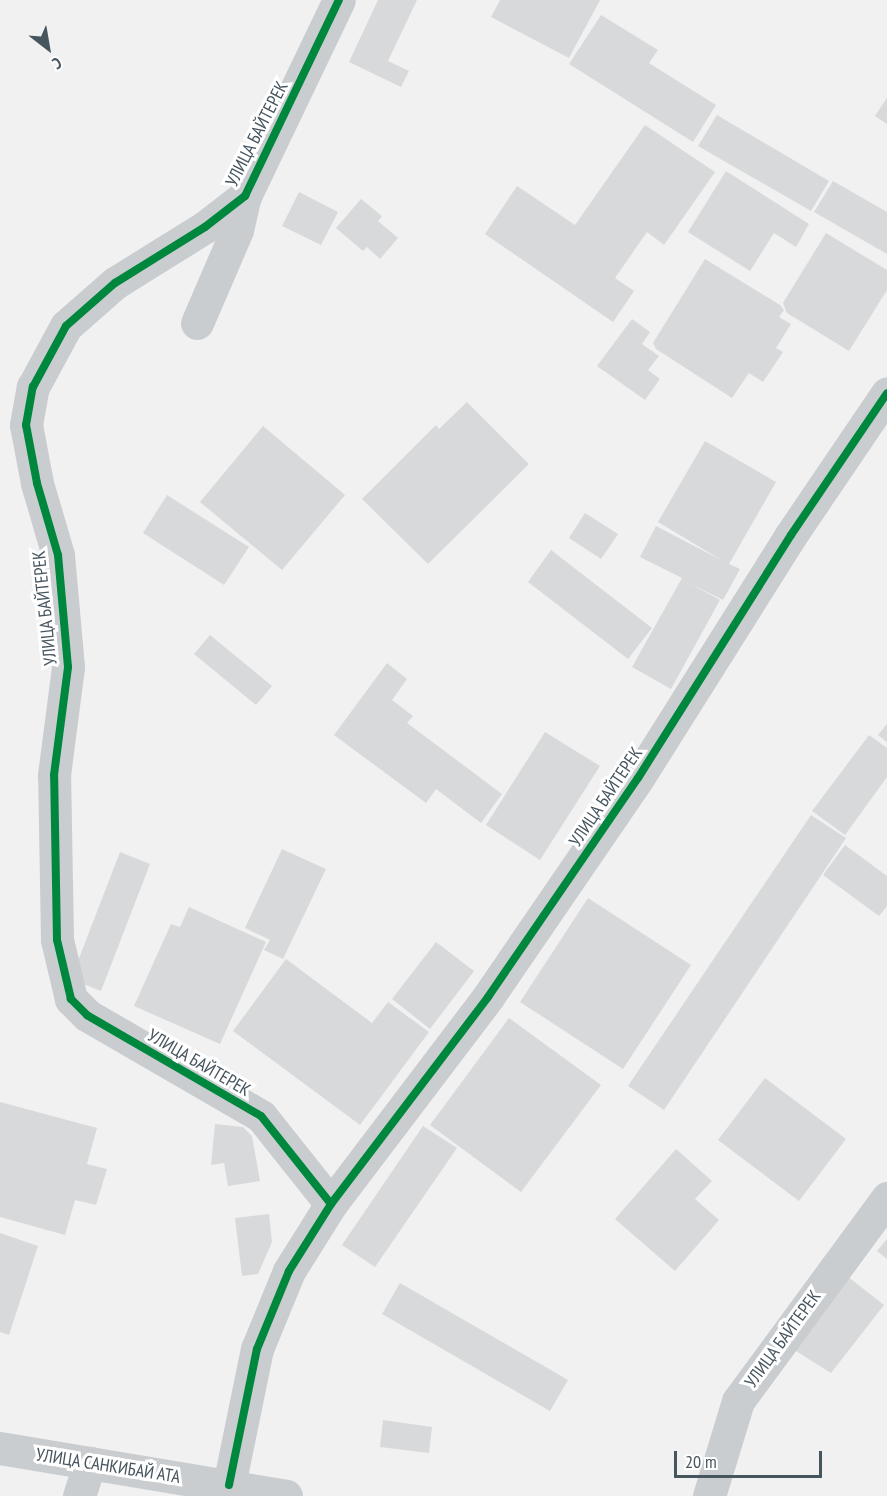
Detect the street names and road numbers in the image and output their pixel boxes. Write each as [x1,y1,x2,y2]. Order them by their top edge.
street label: УЛИЦА БАЙТЕРЕК [221,78,293,190]
street label: УЛИЦА БАЙТЕРЕК [28,549,62,667]
street label: УЛИЦА БАЙТЕРЕК [565,743,647,851]
street label: УЛИЦА БАЙТЕРЕК [143,1025,255,1101]
street label: УЛИЦА БАЙТЕРЕК [740,1286,826,1392]
street label: УЛИЦА САНКИБАЙ АТА [34,1444,182,1488]

